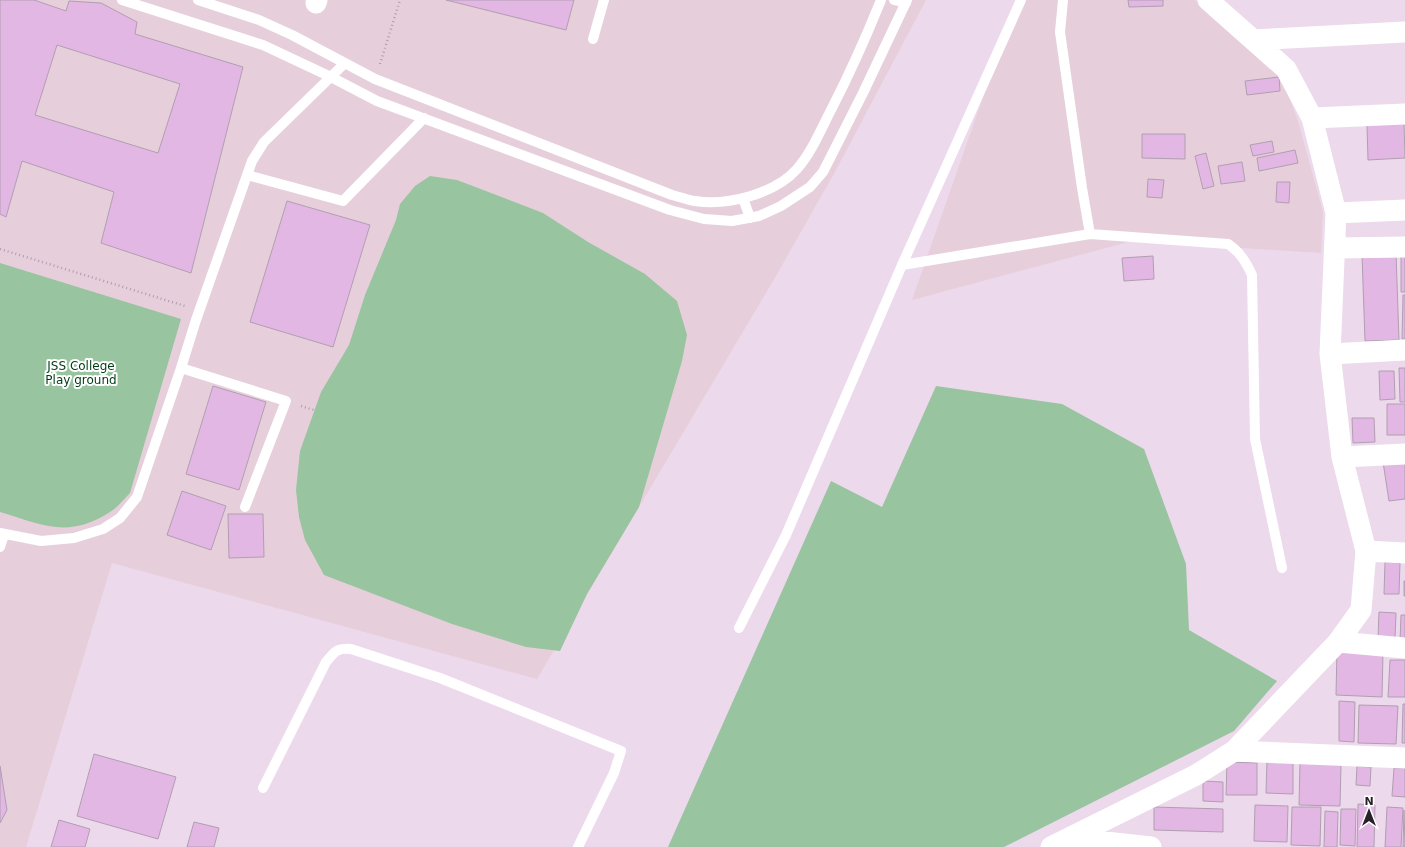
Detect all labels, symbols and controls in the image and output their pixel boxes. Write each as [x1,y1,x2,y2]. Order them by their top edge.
park label: JSS College Play ground [45,359,117,387]
north arrow [1349,791,1389,831]
text: N [1364,795,1374,808]

